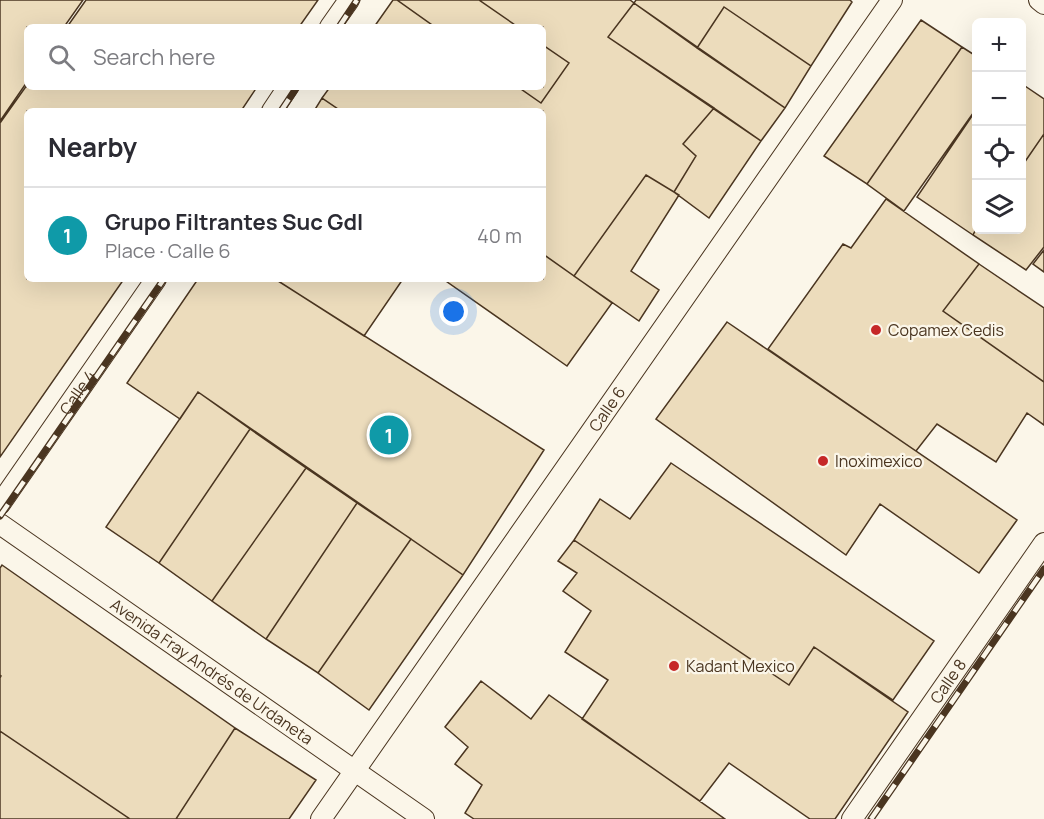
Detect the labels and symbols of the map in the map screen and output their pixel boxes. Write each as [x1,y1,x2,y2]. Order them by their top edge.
your location [439,297,468,326]
place label: Copamex Cedis [888,319,1004,341]
marker: Copamex Cedis [869,323,883,337]
street label: Calle 4 [54,365,101,419]
street label: Calle 6 [584,382,630,436]
pin: 1 [370,412,408,458]
place label: Inoximexico [835,450,922,472]
marker: Inoximexico [816,454,830,468]
street label: Avenida Fray Andrés de Urdaneta [106,593,317,750]
street label: Calle 8 [925,654,971,708]
place label: Kadant Mexico [686,655,795,677]
marker: Kadant Mexico [667,659,681,673]

